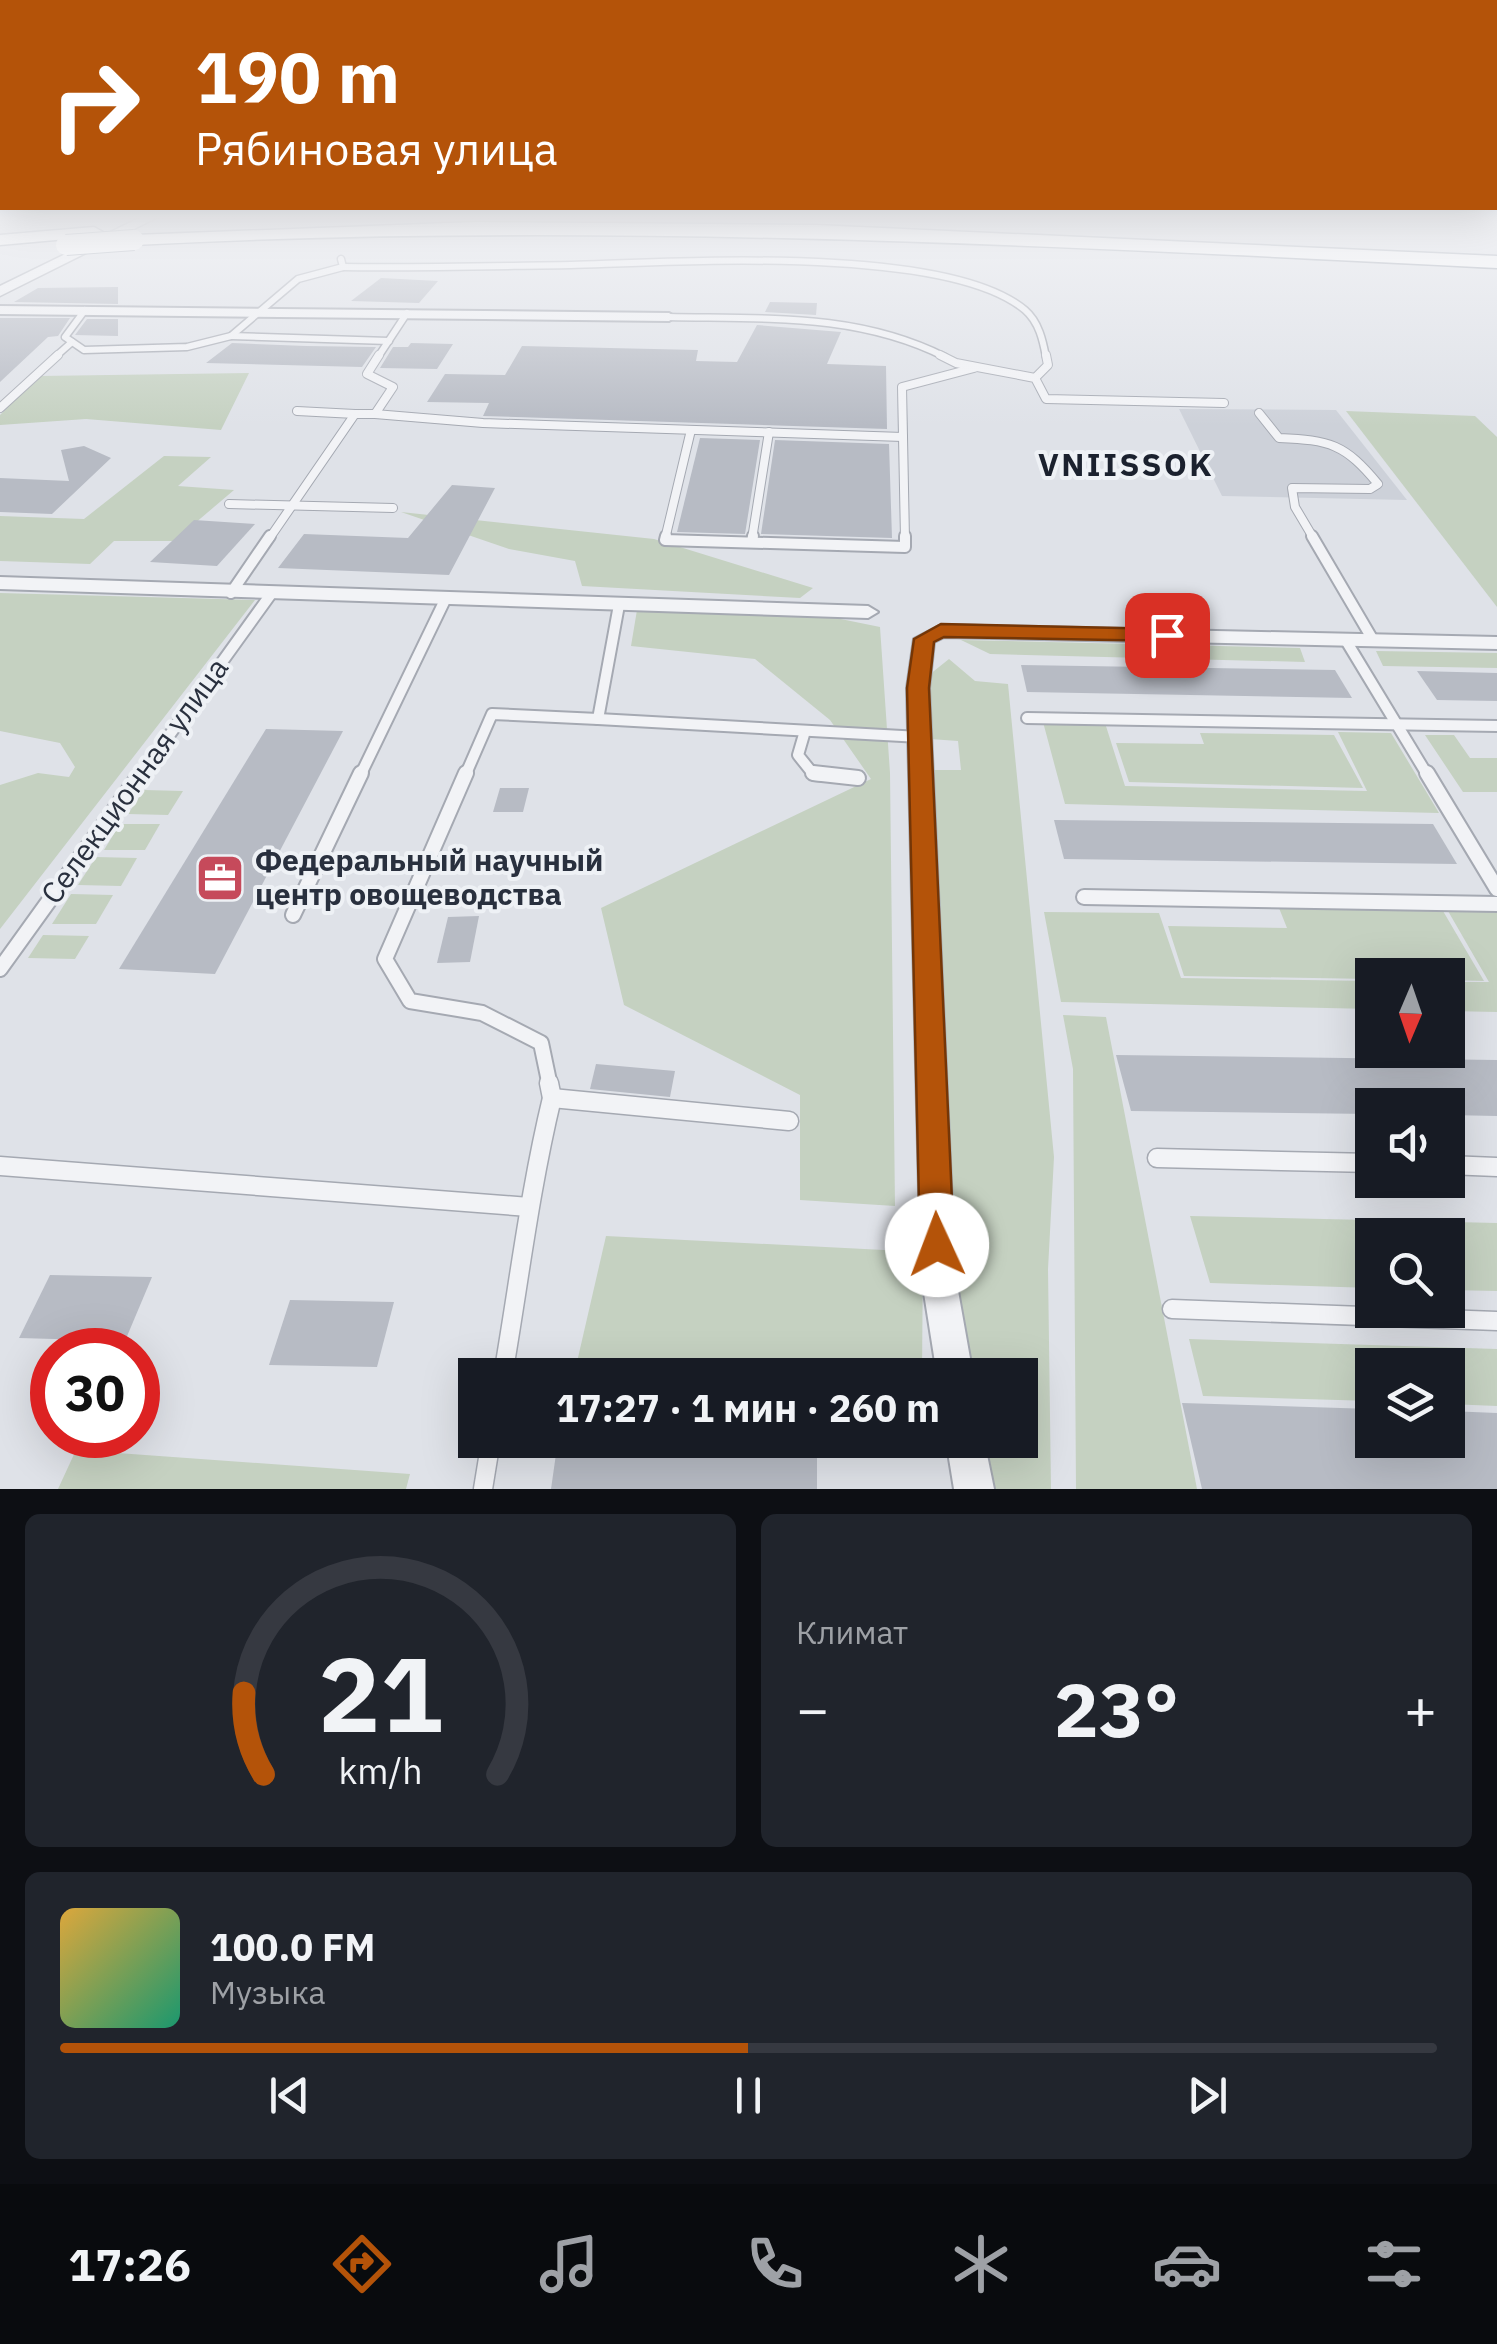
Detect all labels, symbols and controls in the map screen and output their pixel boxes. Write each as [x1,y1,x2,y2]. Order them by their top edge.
text: 190 m [195,31,400,122]
icon: right [30,40,160,170]
text: Рябиновая улица [195,119,558,177]
district label: VNIISSOK [1038,443,1214,485]
pin [1125,593,1210,678]
icon: arrive [1140,608,1195,663]
street label: Селекционная улица [31,649,236,911]
place label: Федеральный научный центр овощеводства [255,840,603,913]
office icon: Федеральный научный центр овощеводства [194,852,246,904]
north arrow [1355,958,1465,1068]
map controls [1355,958,1465,1458]
button: sound [1355,1088,1465,1198]
position arrow [885,1193,989,1297]
button: search [1355,1218,1465,1328]
speed limit sign: 30 [30,1328,160,1458]
button: layers [1355,1348,1465,1458]
text: 17:27 · 1 мин · 260 m [556,1383,940,1432]
text: Климат [796,1611,908,1653]
text: 21 [318,1625,443,1761]
text: 23° [1054,1660,1179,1758]
text: − [796,1673,829,1744]
text: + [1404,1673,1437,1744]
text: km/h [338,1747,423,1794]
text: 100.0 FM [210,1922,375,1971]
text: Музыка [210,1971,326,2013]
icon: previous [262,2068,317,2123]
icon: pause [721,2068,776,2123]
icon: next [1180,2068,1235,2123]
icon: directions [327,2229,397,2299]
icon: music [534,2229,604,2299]
icon: phone [740,2229,810,2299]
icon: climate [946,2229,1016,2299]
icon: car [1152,2229,1222,2299]
icon: filters [1359,2229,1429,2299]
text: 17:26 [68,2235,191,2293]

